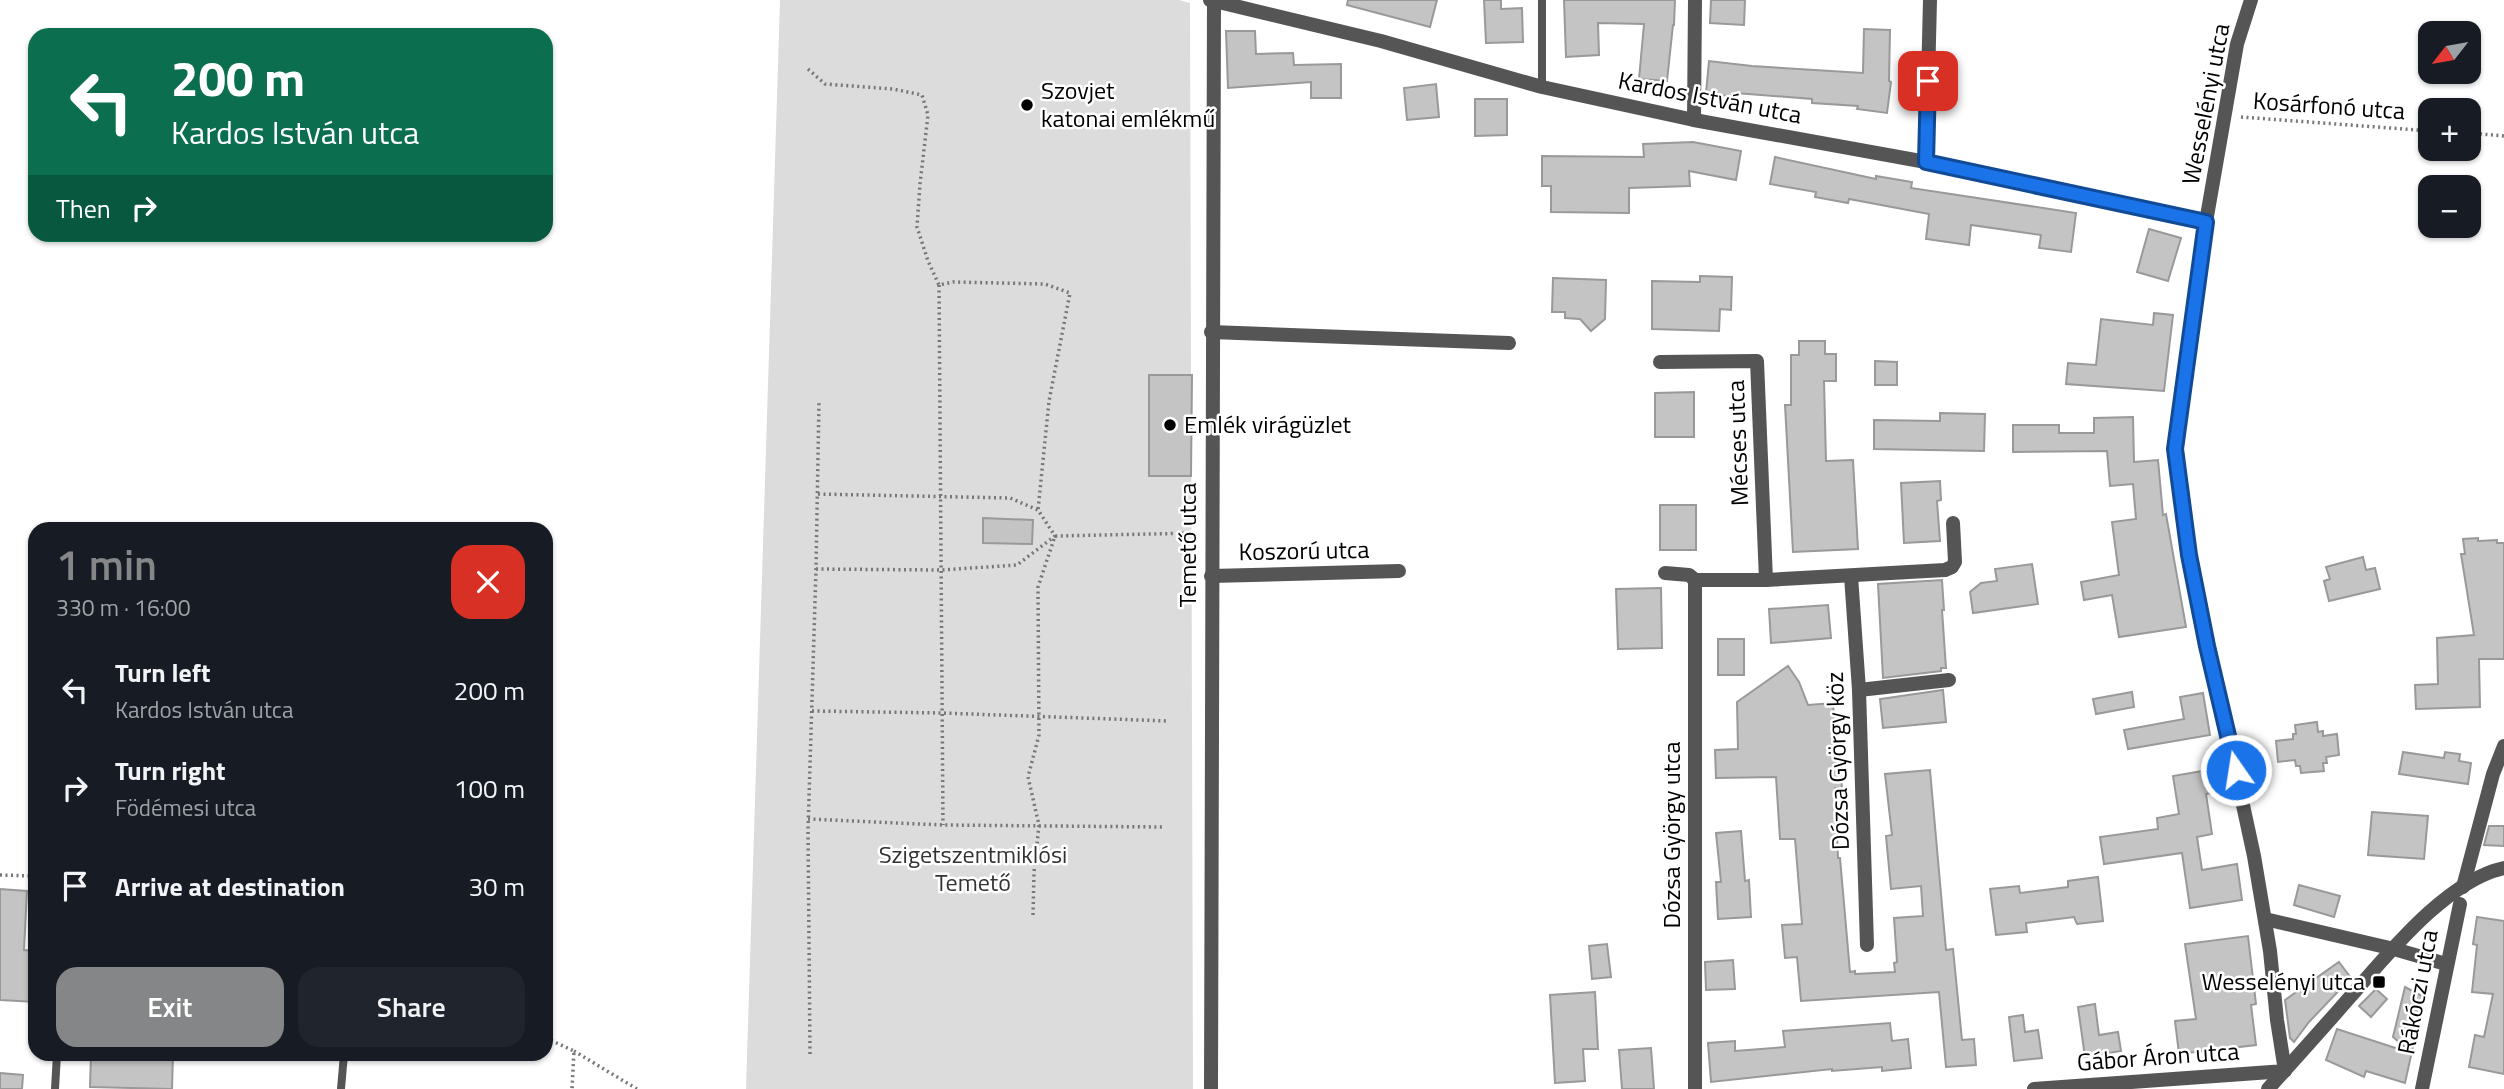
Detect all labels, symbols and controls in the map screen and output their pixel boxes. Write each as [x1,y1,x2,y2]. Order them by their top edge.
street label: Wesselényi utca [2172,20,2238,188]
north arrow [2418,21,2482,84]
map controls [2418,21,2481,238]
text: 200 m [171,40,305,115]
pin [1898,51,1958,111]
icon: left [56,56,147,147]
street label: Kardos István utca [1615,62,1805,132]
icon: arrive [1909,62,1947,100]
place label: Szovjet katonai emlékmű [1041,72,1215,136]
street label: Kosárfonó utca [2252,82,2406,128]
marker: Szovjet katonai emlékmű [1019,97,1035,113]
button: + [2418,98,2481,161]
text: Kardos István utca [171,108,419,156]
button: − [2418,175,2481,238]
text: Then [56,189,111,228]
icon: right [125,189,163,227]
street label: Mécses utca [1717,379,1757,507]
place label: Emlék virágüzlet [1184,406,1351,442]
marker: Emlék virágüzlet [1162,417,1178,433]
street label: Temető utca [1169,483,1205,607]
street label: Koszorú utca [1238,531,1370,569]
text: 1 min [56,532,157,596]
button: close [451,545,525,619]
text: 330 m · 16:00 [56,590,191,625]
text: Turn left [115,653,210,692]
icon: left [56,671,94,709]
text: 200 m [454,671,525,710]
street label: Dózsa György köz [1816,671,1858,851]
text: Kardos István utca [115,692,293,727]
position arrow [2199,733,2273,807]
street label: Dózsa György utca [1653,741,1689,929]
text: Turn right [115,751,226,790]
icon: right [56,769,94,807]
text: 100 m [454,769,525,808]
text: Födémesi utca [115,790,256,825]
park label: Szigetszentmiklósi Temető [879,836,1067,900]
icon: arrive [56,867,94,905]
text: Arrive at destination [115,867,345,906]
text: 30 m [468,867,525,906]
street label: Rákóczi utca [2387,926,2447,1057]
place label: Wesselényi utca [2201,963,2365,999]
button: Exit [56,967,284,1047]
button: Share [298,967,525,1047]
marker: Wesselényi utca [2371,974,2387,990]
street label: Gábor Áron utca [2076,1032,2240,1080]

